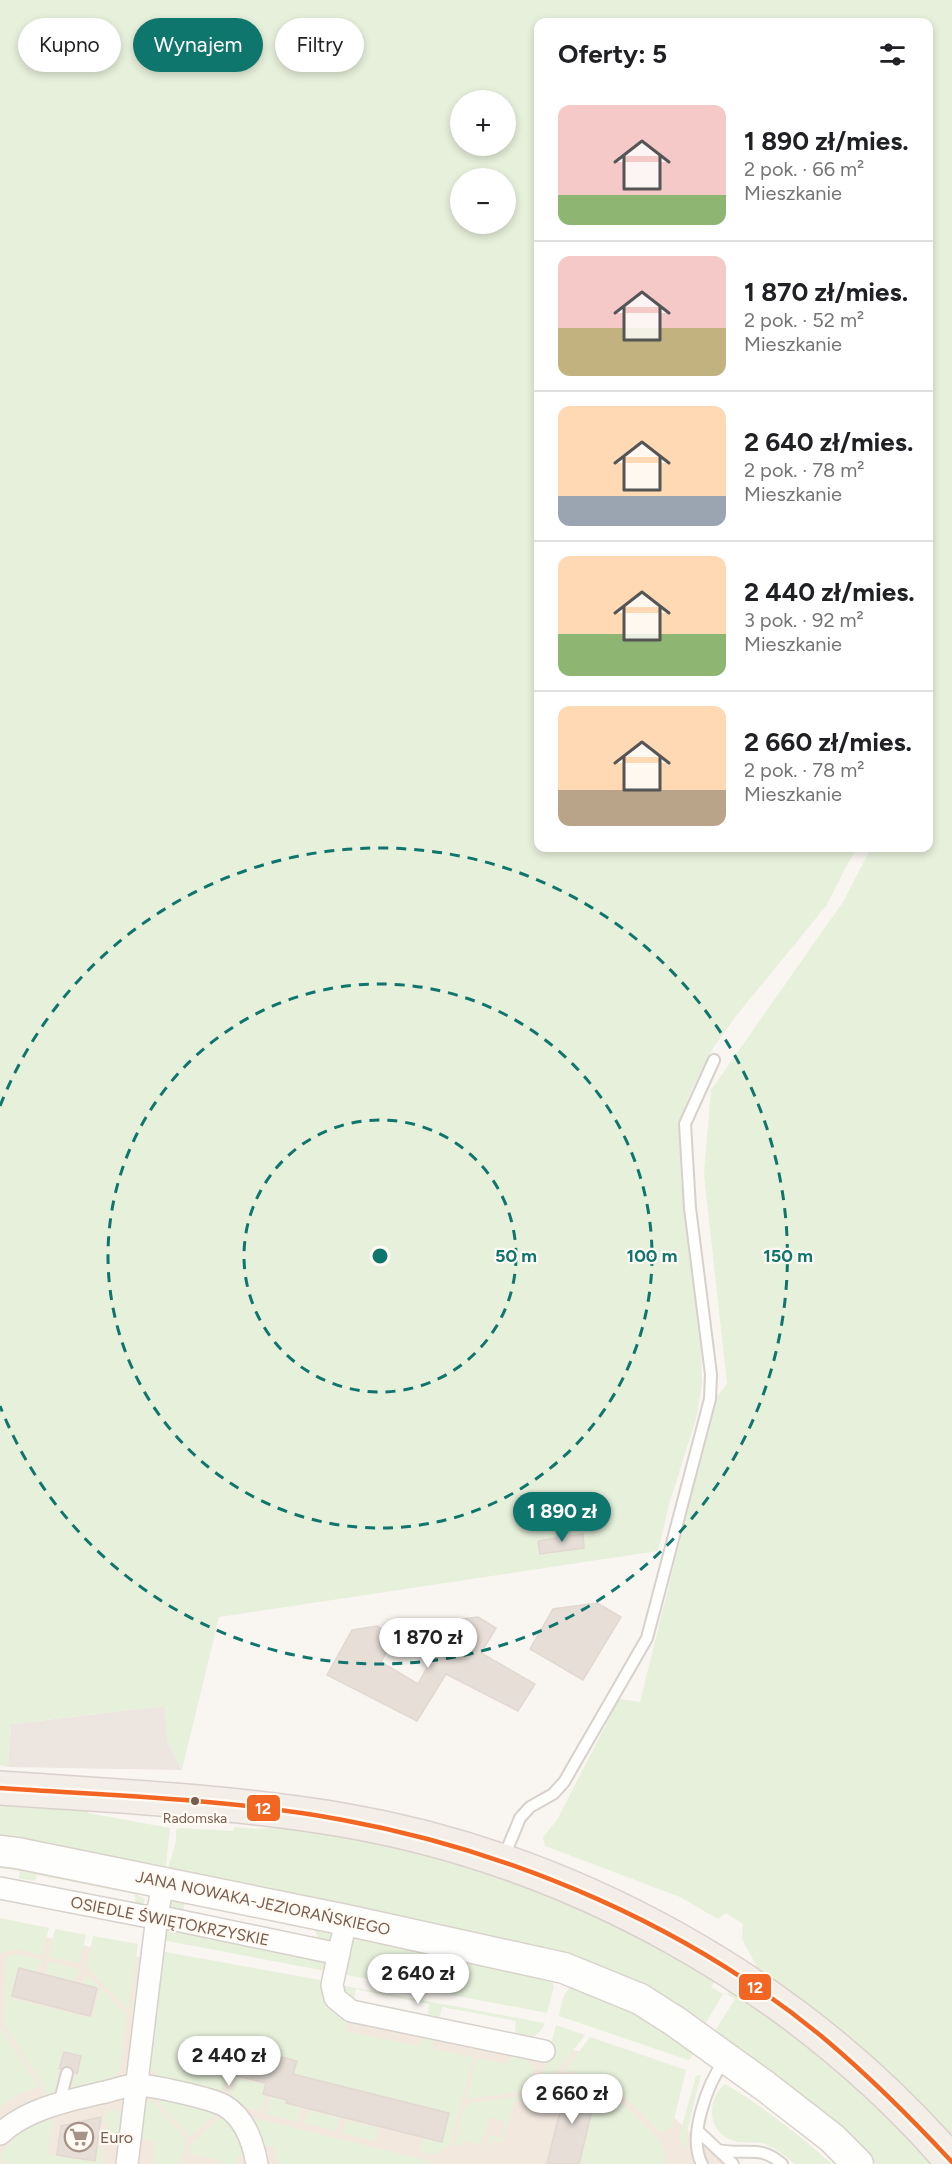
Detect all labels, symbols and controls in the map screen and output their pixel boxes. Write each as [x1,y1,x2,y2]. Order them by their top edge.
chip: Kupno [18,18,121,72]
chip: Wynajem [133,18,263,72]
chip: Filtry [275,18,364,72]
text: Oferty: 5 [558,38,667,70]
icon: filters [876,38,909,71]
map controls [450,90,516,234]
button: + [450,90,516,156]
text: 1 890 zł/mies. [744,125,909,157]
icon: home [606,129,678,201]
text: 2 pok. · 66 m² [744,157,864,181]
button: − [450,168,516,234]
text: Mieszkanie [744,181,842,205]
text: 1 870 zł/mies. [744,276,908,308]
icon: home [606,280,678,352]
text: 2 pok. · 52 m² [744,308,864,332]
text: Mieszkanie [744,332,842,356]
text: 2 640 zł/mies. [744,426,913,458]
icon: home [606,430,678,502]
text: 2 pok. · 78 m² [744,458,865,482]
text: Mieszkanie [744,482,842,506]
text: 2 440 zł/mies. [744,576,915,608]
icon: home [606,580,678,652]
text: 3 pok. · 92 m² [744,608,864,632]
text: Mieszkanie [744,632,842,656]
text: 2 660 zł/mies. [744,726,912,758]
icon: home [606,730,678,802]
text: 2 pok. · 78 m² [744,758,865,782]
text: Mieszkanie [744,782,842,806]
text: 50 m [495,1245,537,1267]
text: 100 m [627,1245,677,1267]
text: 150 m [763,1245,813,1267]
centre of rings [370,1246,390,1266]
pin: 1 890 zł [500,1492,624,1543]
text: 1 890 zł [527,1499,597,1523]
pin: 1 870 zł [366,1618,490,1669]
text: 1 870 zł [393,1625,463,1649]
line badge: 12 [246,1794,281,1822]
marker: Radomska [189,1795,201,1807]
text: 12 [255,1799,271,1818]
place label: Radomska [163,1810,227,1827]
street label: JANA NOWAKA-JEZIORAŃSKIEGO [134,1867,392,1939]
street label: OSIEDLE ŚWIĘTOKRZYSKIE [69,1892,271,1950]
pin: 2 640 zł [356,1954,480,2005]
text: 2 640 zł [381,1961,455,1985]
line badge: 12 [738,1973,772,2001]
text: 12 [747,1978,763,1997]
pin: 2 440 zł [167,2036,291,2087]
text: 2 440 zł [192,2043,266,2067]
pin: 2 660 zł [510,2074,634,2125]
text: 2 660 zł [536,2081,608,2105]
supermarket icon: Euro [63,2121,95,2153]
place label: Euro [100,2128,133,2147]

